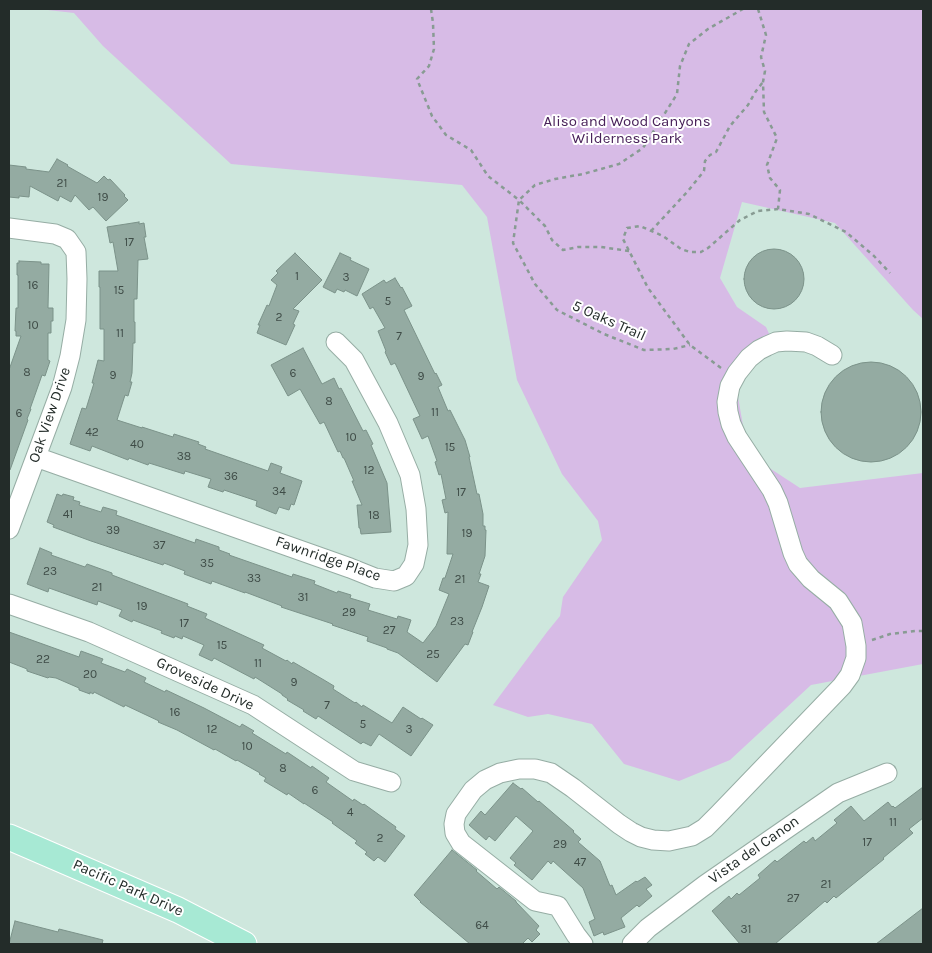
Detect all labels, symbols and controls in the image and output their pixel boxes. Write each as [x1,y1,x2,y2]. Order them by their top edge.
park label: Aliso and Wood Canyons Wilderness Park [543,113,711,148]
house number: 21 [57,177,67,191]
house number: 19 [98,191,108,205]
house number: 17 [124,236,134,250]
house number: 1 [295,270,299,284]
house number: 3 [342,271,350,285]
house number: 16 [28,279,38,293]
house number: 15 [114,284,124,298]
house number: 5 [385,295,391,309]
street label: 5 Oaks Trail [569,297,649,345]
house number: 2 [276,311,282,325]
house number: 10 [27,319,39,333]
house number: 11 [116,327,124,341]
house number: 7 [396,330,402,344]
street label: Oak View Drive [25,365,75,465]
house number: 8 [23,366,31,380]
house number: 6 [290,367,296,381]
house number: 9 [110,369,116,383]
house number: 9 [418,370,424,384]
house number: 8 [325,395,333,409]
house number: 11 [431,406,439,420]
house number: 6 [16,407,22,421]
house number: 42 [85,426,99,440]
house number: 10 [345,431,357,445]
house number: 40 [130,438,144,452]
house number: 15 [445,441,455,455]
house number: 38 [177,450,191,464]
house number: 12 [364,464,374,478]
house number: 36 [224,470,238,484]
house number: 34 [272,485,286,499]
house number: 17 [456,486,466,500]
house number: 41 [63,508,73,522]
house number: 18 [368,509,380,523]
house number: 39 [106,524,120,538]
house number: 19 [462,527,472,541]
street label: Fawnridge Place [273,533,383,585]
house number: 37 [153,539,165,553]
house number: 35 [200,557,214,571]
house number: 23 [43,565,57,579]
house number: 33 [247,572,261,586]
house number: 21 [455,573,465,587]
house number: 21 [92,581,102,595]
house number: 31 [297,591,309,605]
house number: 19 [137,600,147,614]
house number: 29 [342,606,356,620]
house number: 23 [450,615,464,629]
house number: 17 [179,617,189,631]
house number: 27 [383,624,395,638]
house number: 15 [217,639,227,653]
house number: 25 [426,648,440,662]
house number: 22 [36,653,50,667]
street label: Groveside Drive [153,653,257,715]
house number: 11 [254,657,262,671]
house number: 20 [83,668,97,682]
house number: 9 [291,676,297,690]
house number: 7 [324,699,330,713]
house number: 16 [170,706,180,720]
house number: 5 [360,718,366,732]
house number: 12 [207,723,217,737]
house number: 3 [405,723,413,737]
house number: 10 [241,740,253,754]
house number: 8 [279,762,287,776]
house number: 6 [312,784,318,798]
house number: 4 [347,806,353,820]
street label: Vista del Canon [705,812,803,888]
house number: 11 [889,816,897,830]
house number: 2 [377,832,383,846]
house number: 17 [862,836,872,850]
house number: 29 [553,838,567,852]
street label: Pacific Park Drive [70,856,186,920]
house number: 47 [574,856,586,870]
house number: 21 [821,878,831,892]
house number: 27 [787,892,799,906]
house number: 64 [475,919,489,933]
house number: 31 [740,923,752,937]

